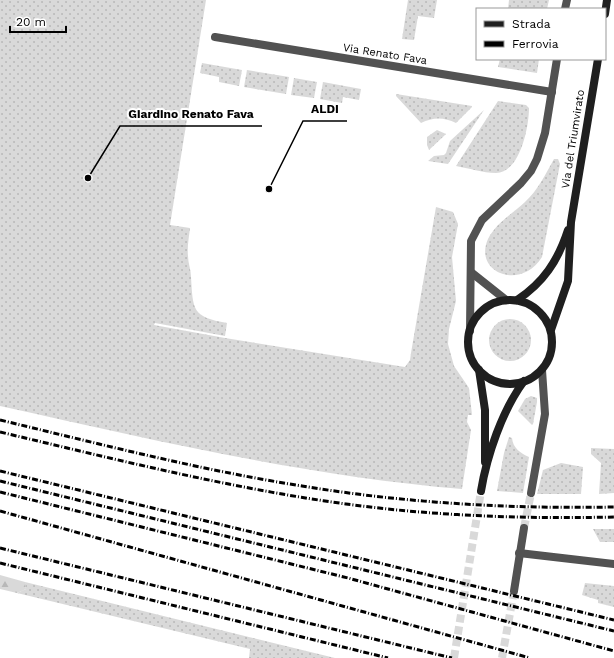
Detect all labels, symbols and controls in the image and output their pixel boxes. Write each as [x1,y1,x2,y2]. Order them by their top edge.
scale bar [10,8,66,34]
legend [476,8,606,60]
text: 20 m [16,15,46,29]
text: Strada [512,17,551,31]
text: Ferrovia [512,37,559,51]
street label: Via Renato Fava [342,41,428,67]
street label: Via del Triumvirato [559,89,587,189]
callout: ALDI [303,97,347,121]
callout: Giardino Renato Fava [120,102,262,126]
text: ALDI [311,102,339,116]
text: Giardino Renato Fava [128,107,254,121]

